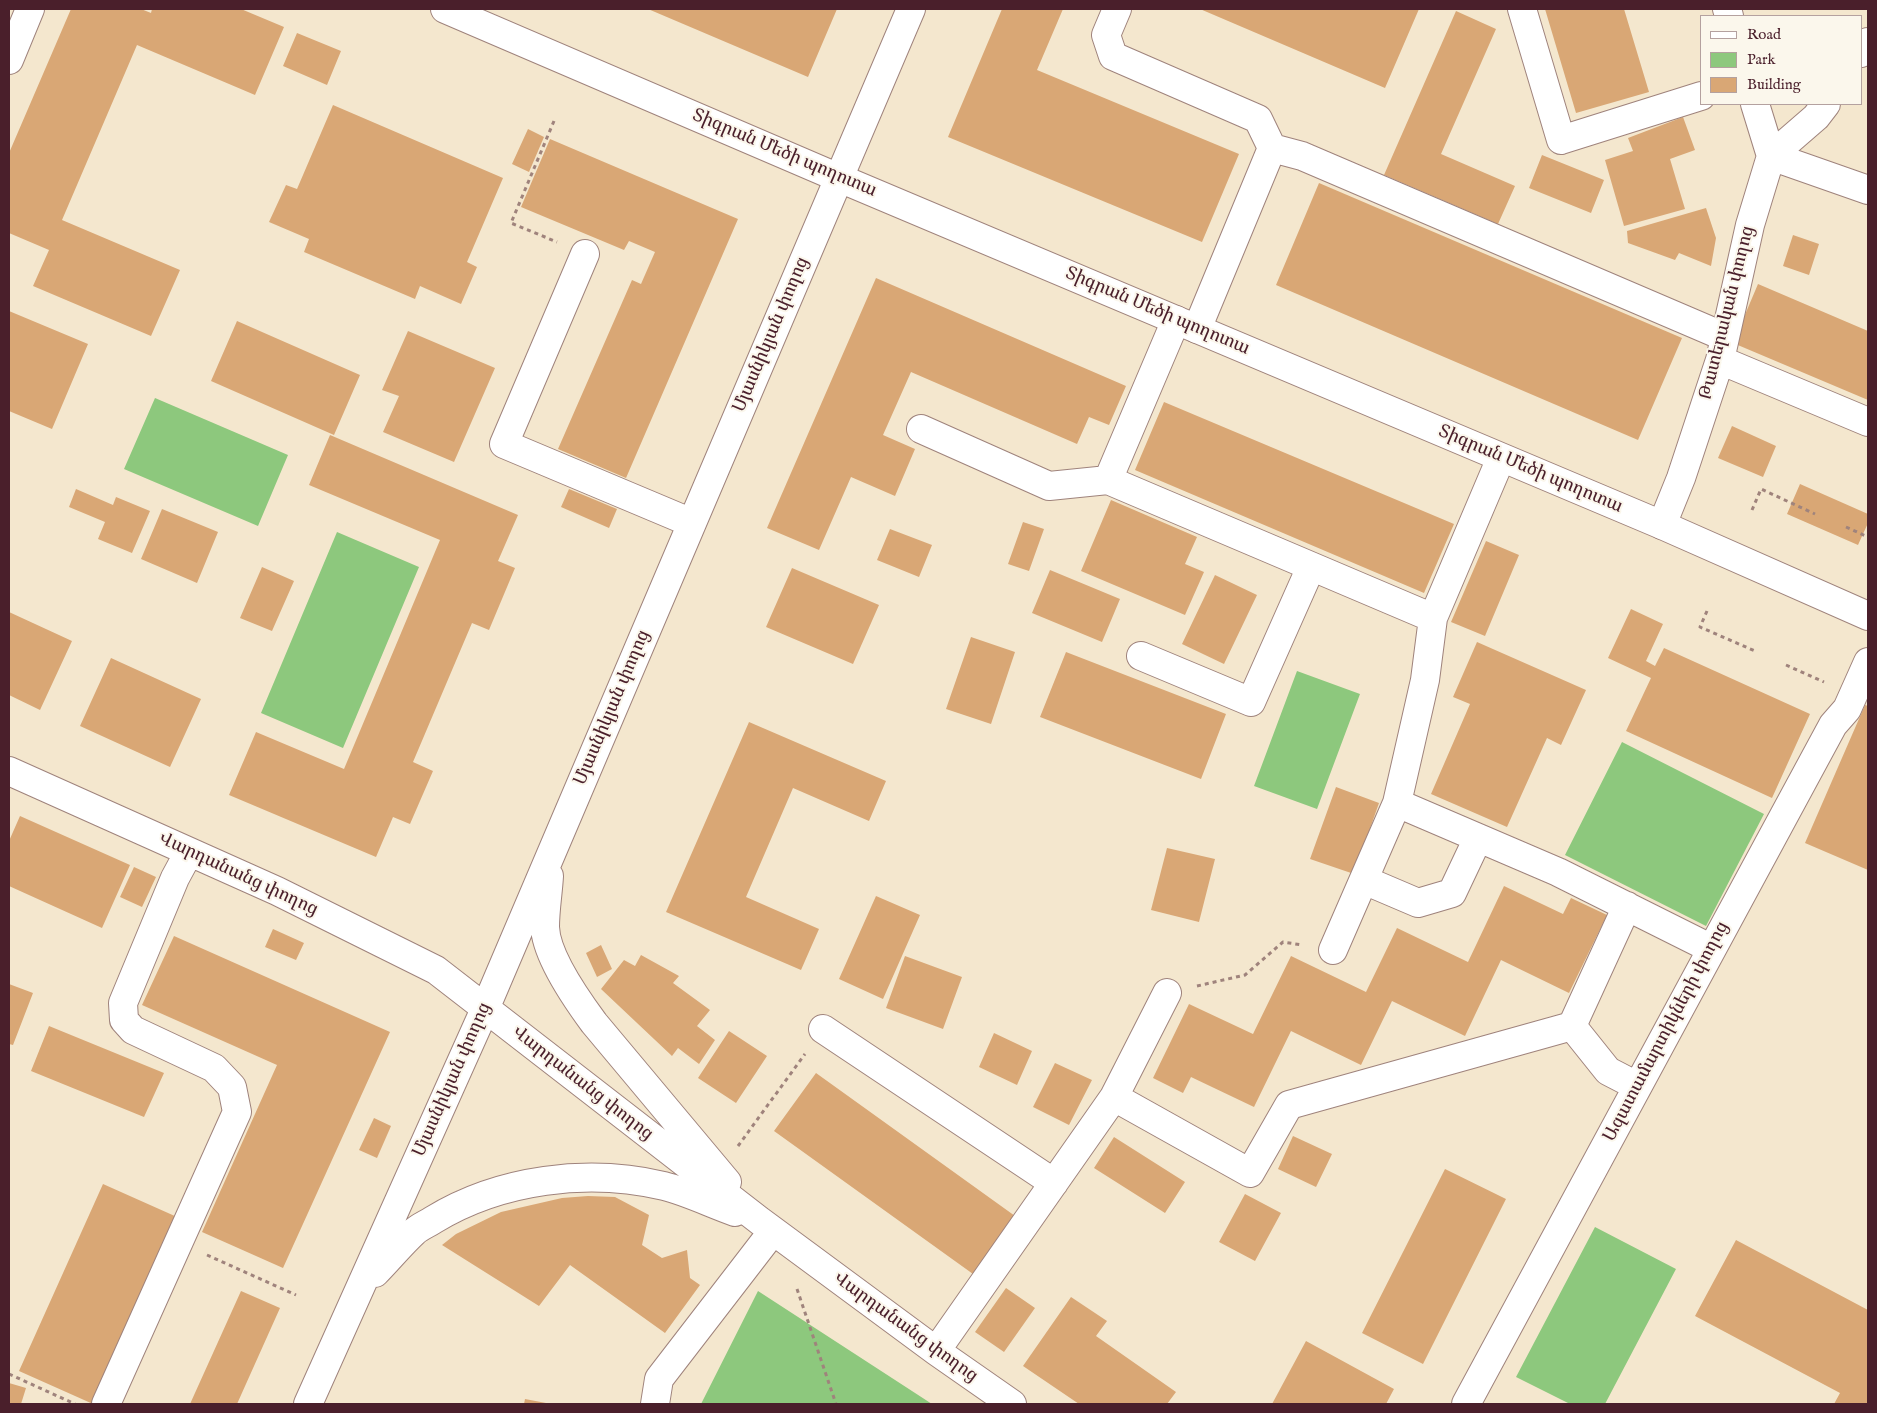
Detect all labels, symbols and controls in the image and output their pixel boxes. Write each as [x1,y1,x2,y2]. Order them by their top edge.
legend [1700,15,1862,105]
text: Road [1747,25,1781,44]
text: Park [1747,50,1776,69]
text: Building [1747,75,1801,94]
street label: Տիգրան Մեծի պողոտա [689,105,879,203]
street label: Թատերական փողոց [1696,224,1760,402]
street label: Մյասնիկյան փողոց [730,254,814,416]
street label: Տիգրան Մեծի պողոտա [1062,263,1252,361]
street label: Տիգրան Մեծի պողոտա [1435,421,1625,519]
street label: Մյասնիկյան փողոց [571,627,655,789]
street label: Վարդանանց փողոց [155,829,321,921]
street label: Ազատամարտիկների փողոց [1600,918,1734,1146]
street label: Մյասնիկյան փողոց [409,1000,497,1160]
street label: Վարդանանց փողոց [507,1022,657,1146]
street label: Վարդանանց փողոց [828,1268,982,1388]

